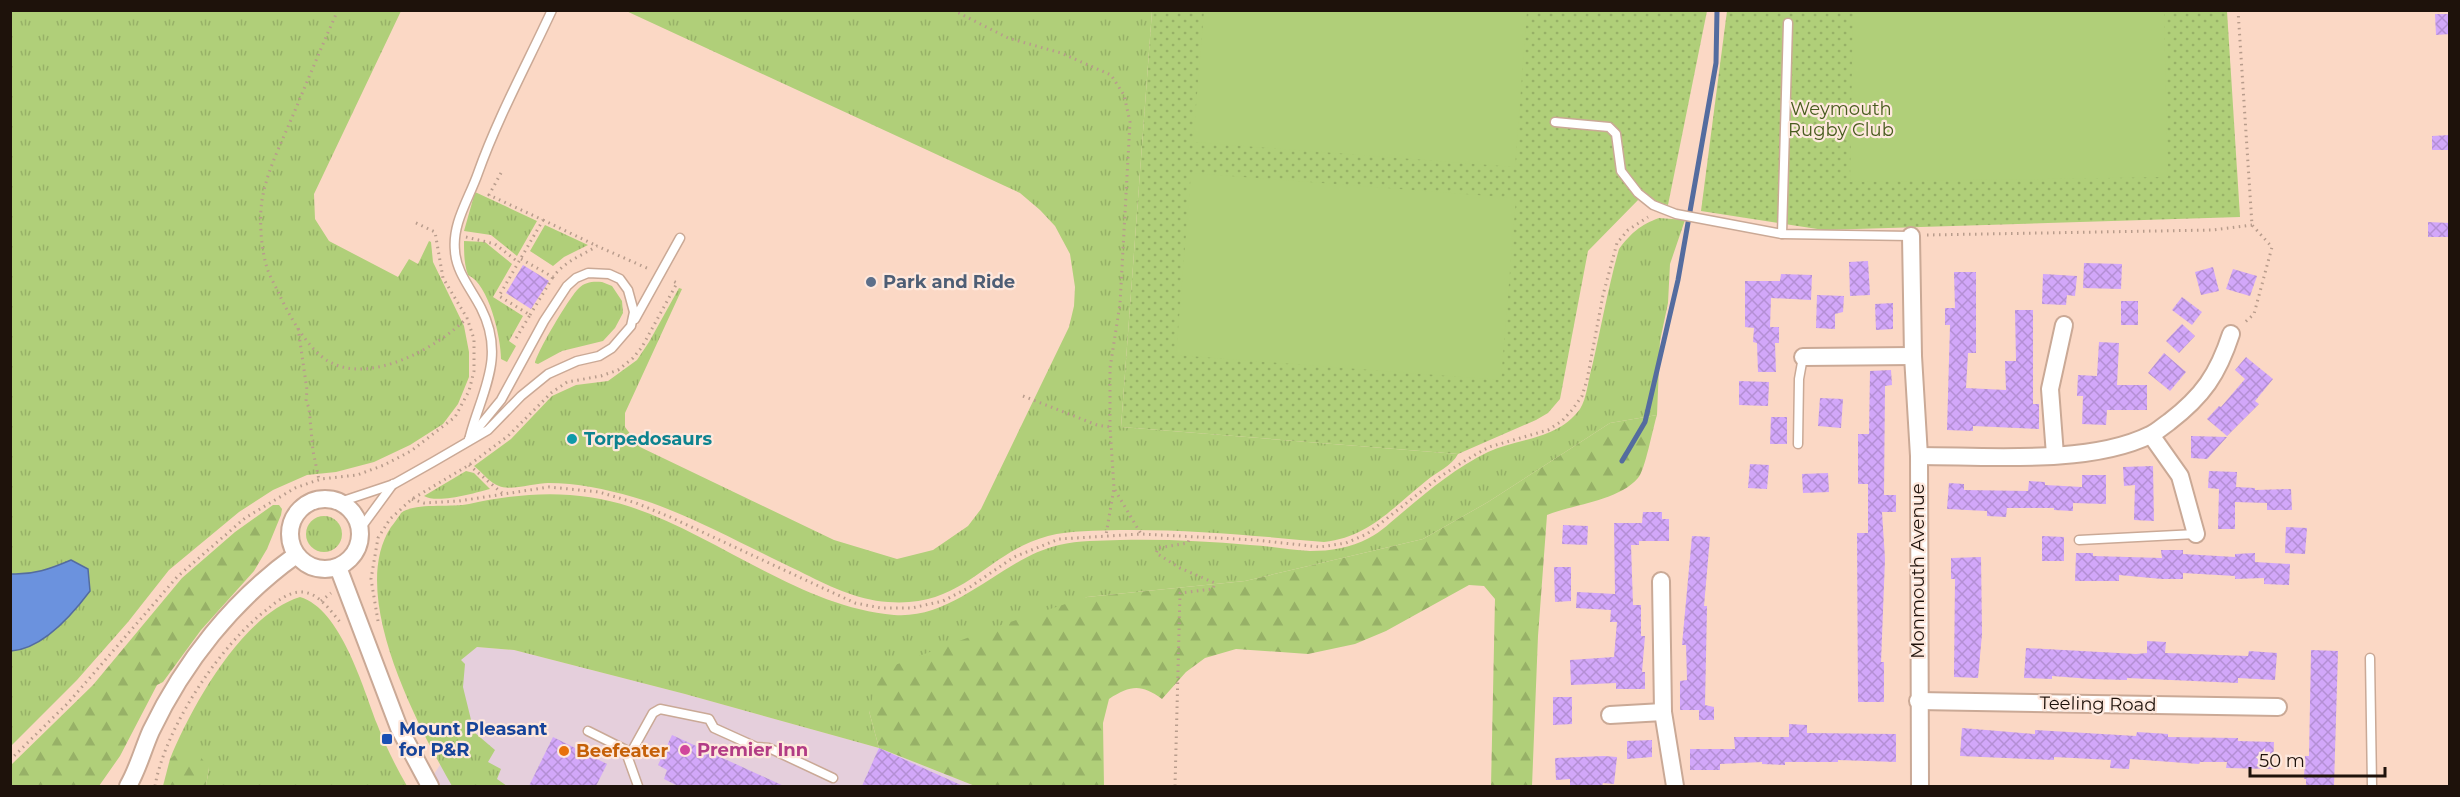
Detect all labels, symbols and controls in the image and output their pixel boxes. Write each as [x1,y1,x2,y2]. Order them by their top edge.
park label: Weymouth Rugby Club [1788,98,1894,141]
place label: Park and Ride [883,271,1015,293]
marker: Park and Ride [864,275,878,289]
place label: Torpedosaurs [584,428,712,450]
marker: Torpedosaurs [565,432,579,446]
street label: Monmouth Avenue [1907,483,1929,659]
street label: Teeling Road [2039,692,2157,716]
place label: Mount Pleasant for P&R [399,718,548,761]
marker: Mount Pleasant for P&R [380,732,394,746]
place label: Premier Inn [697,739,808,761]
place label: Beefeater [576,740,668,762]
scale bar [2250,740,2385,778]
marker: Premier Inn [678,743,692,757]
marker: Beefeater [557,744,571,758]
text: 50 m [2259,750,2305,772]

